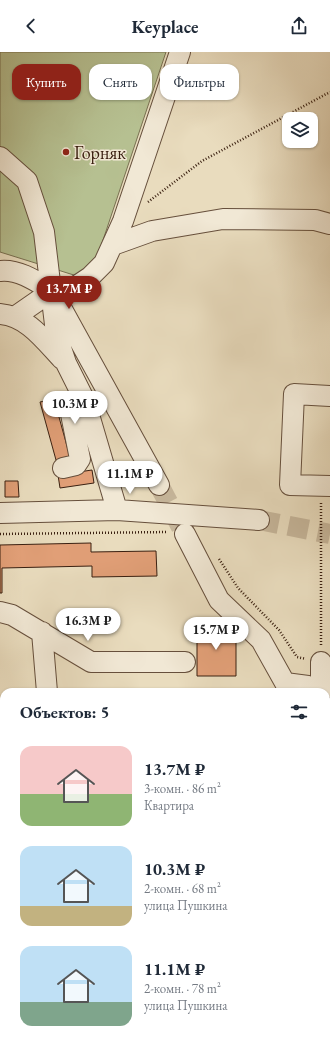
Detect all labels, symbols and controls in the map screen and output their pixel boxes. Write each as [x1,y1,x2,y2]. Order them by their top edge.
icon: back [20,15,42,37]
text: Keyplace [131,15,199,38]
icon: share [288,15,310,37]
chip: Купить [12,64,81,100]
chip: Снять [89,64,152,100]
chip: Фильтры [160,64,239,100]
map controls [282,112,318,148]
button: layers [282,112,318,148]
place label: Горняк [74,141,126,164]
marker: Горняк [61,147,71,157]
pin: 13.7M ₽ [32,276,106,310]
text: 13.7M ₽ [46,280,92,297]
pin: 10.3M ₽ [38,391,112,425]
text: 10.3M ₽ [52,395,98,412]
pin: 11.1M ₽ [93,461,167,495]
text: 11.1M ₽ [107,465,153,482]
pin: 16.3M ₽ [51,608,125,642]
text: 16.3M ₽ [65,612,111,629]
pin: 15.7M ₽ [179,617,253,651]
text: 15.7M ₽ [193,621,239,638]
text: Объектов: 5 [20,701,110,723]
icon: filters [288,701,310,723]
text: 13.7M ₽ [144,758,205,780]
icon: home [52,762,100,810]
text: 3-комн. · 86 m² [144,780,221,797]
text: Квартира [144,797,194,814]
text: 10.3M ₽ [144,858,205,880]
icon: home [52,862,100,910]
text: 2-комн. · 68 m² [144,880,221,897]
text: улица Пушкина [144,897,227,914]
text: 11.1M ₽ [144,958,205,980]
icon: home [52,962,100,1010]
text: 2-комн. · 78 m² [144,980,221,997]
text: улица Пушкина [144,997,227,1014]

